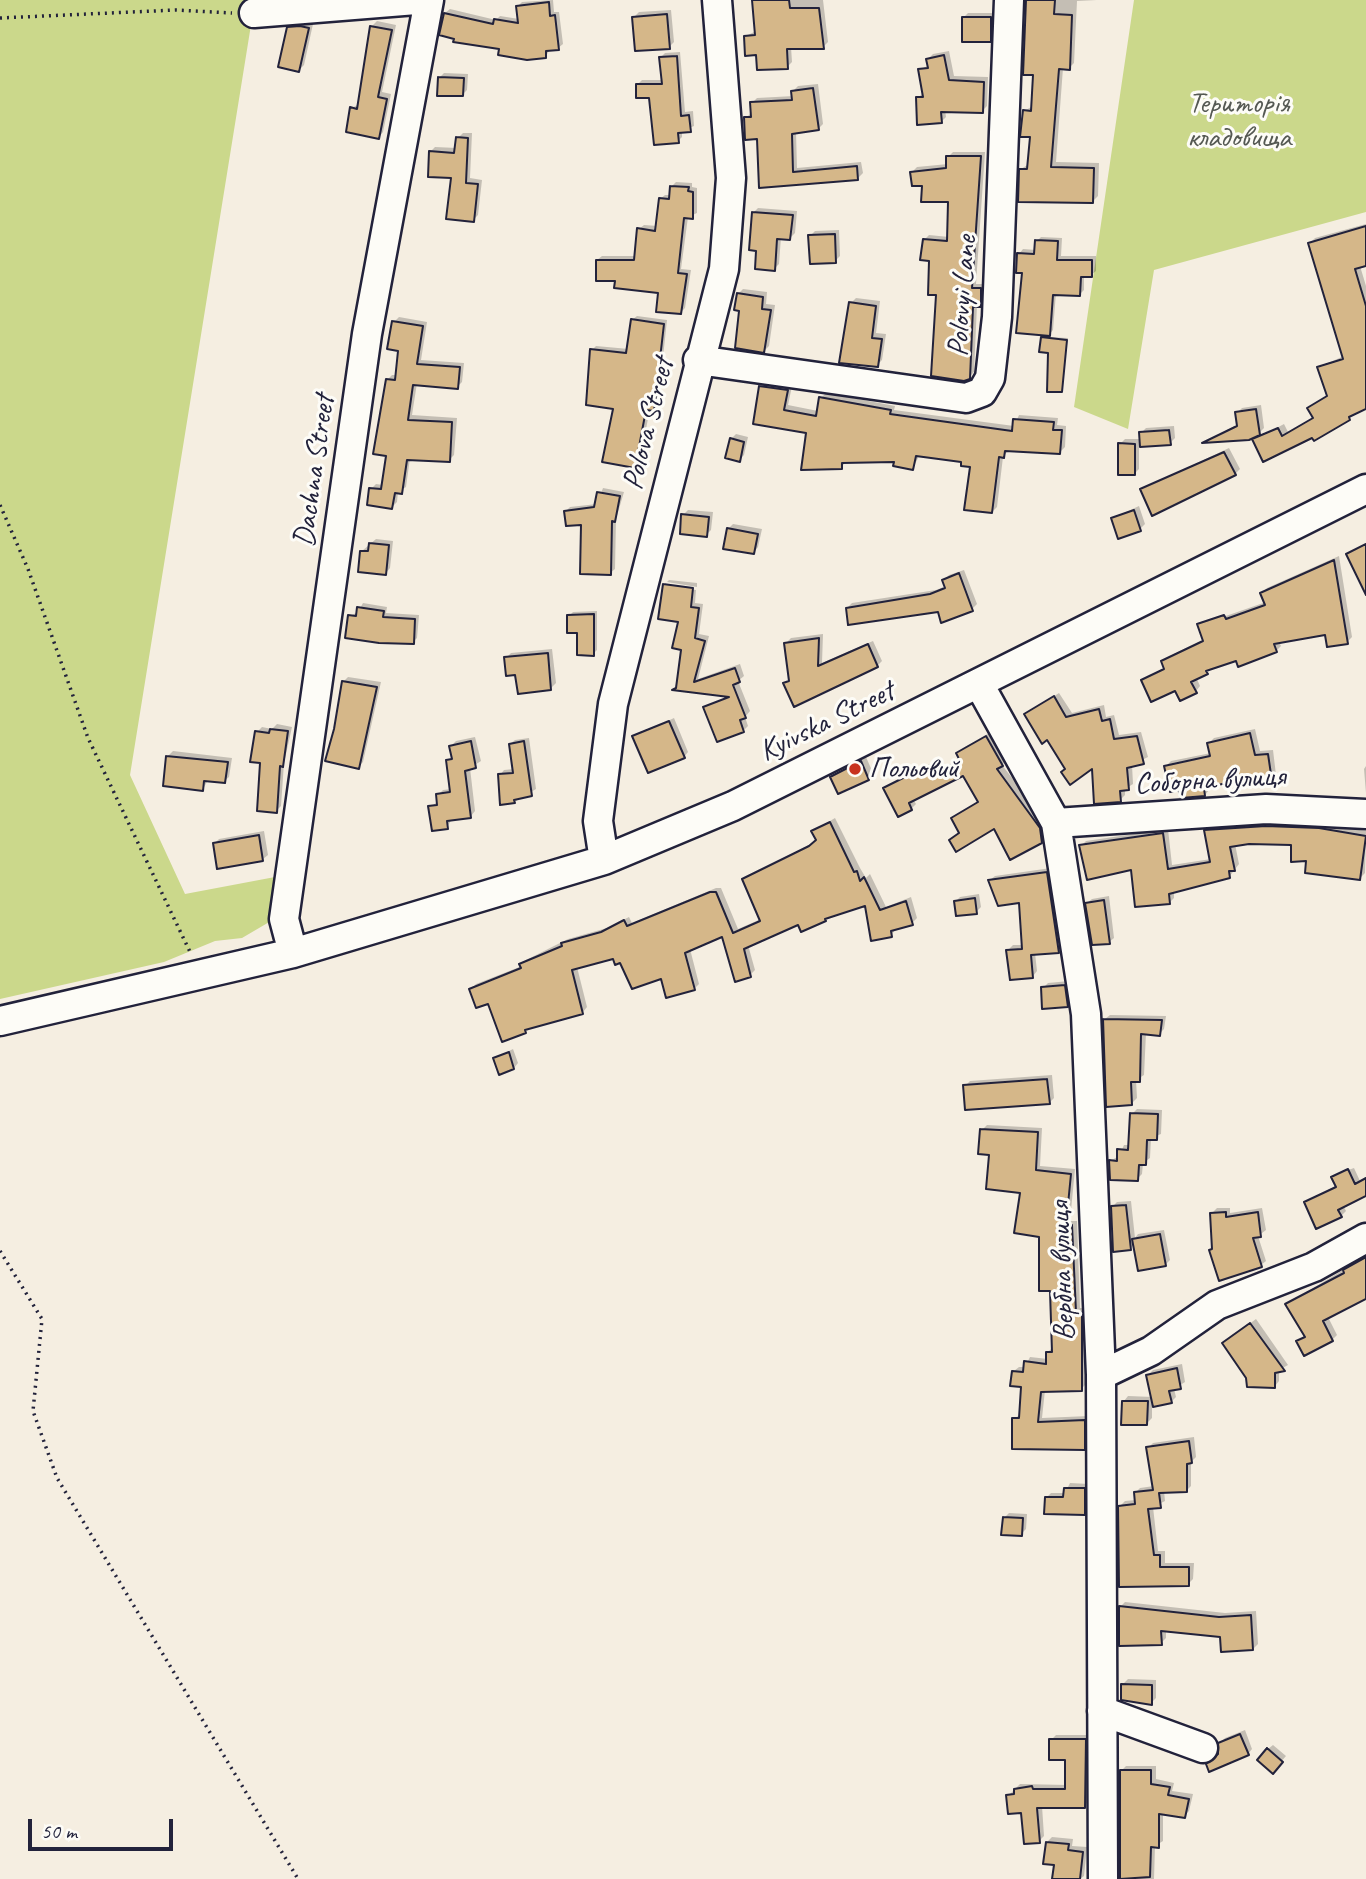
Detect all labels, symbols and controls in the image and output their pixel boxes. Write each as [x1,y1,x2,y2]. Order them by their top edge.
park label: Територія кладовища [1187,86,1291,156]
street label: Polovyi Lane [941,234,985,358]
street label: Polova Street [615,355,683,493]
street label: Dachna Street [287,393,343,549]
street label: Kyivska Street [754,674,900,770]
place label: Польовий [869,751,959,787]
street label: Соборна вулиця [1134,759,1286,803]
marker: Польовий [847,761,863,777]
street label: Вербна вулиця [1043,1201,1083,1341]
scale bar [32,1806,177,1850]
text: 50 m [41,1818,77,1844]

